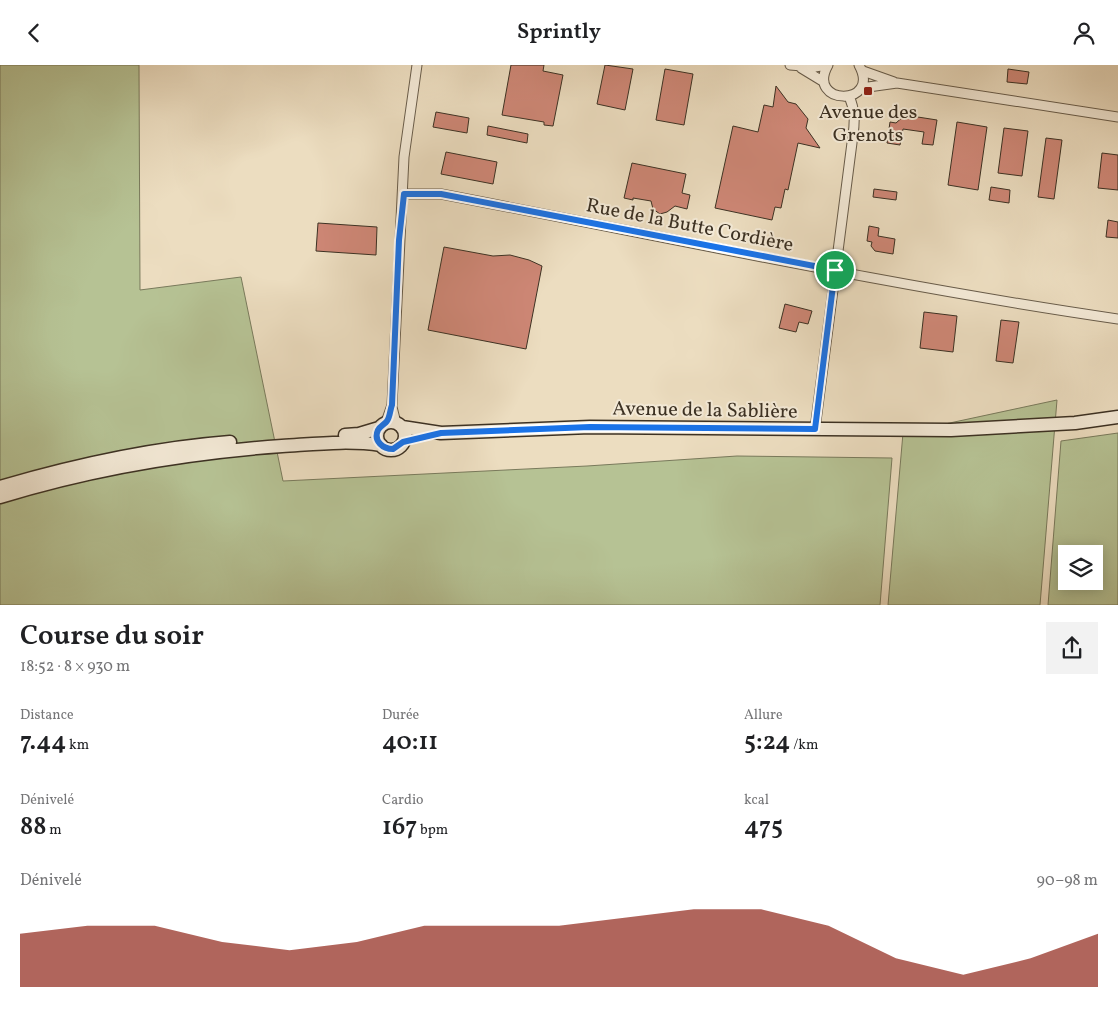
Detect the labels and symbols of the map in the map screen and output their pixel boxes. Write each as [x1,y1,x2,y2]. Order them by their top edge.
marker: Avenue des Grenots [862,85,874,97]
place label: Avenue des Grenots [819,99,917,150]
street label: Rue de la Butte Cordière [584,192,796,260]
pin [814,249,856,291]
street label: Avenue de la Sablière [612,395,798,427]

